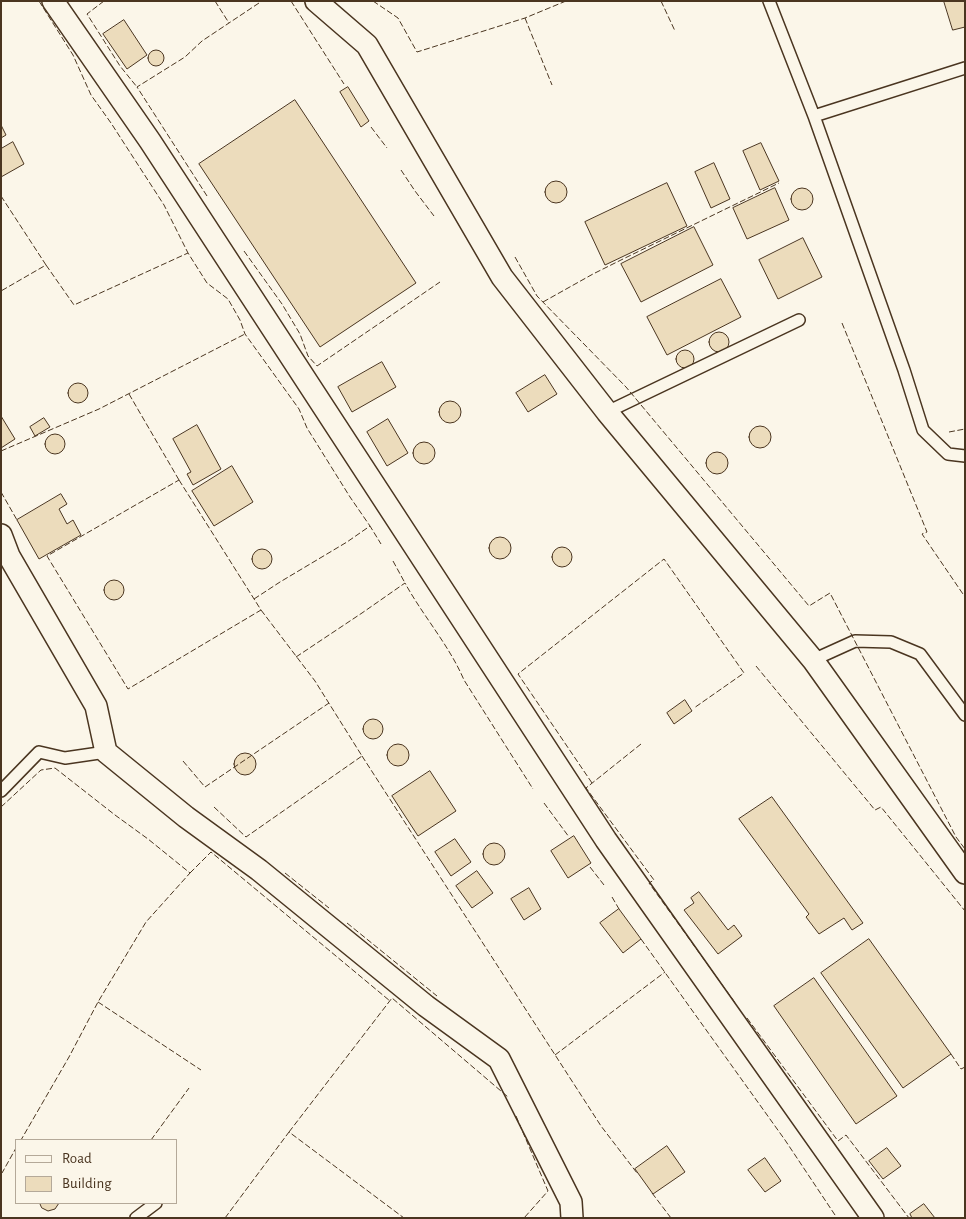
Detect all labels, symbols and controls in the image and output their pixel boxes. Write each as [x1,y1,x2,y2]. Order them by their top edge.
legend [15,1139,178,1204]
text: Road [62,1151,92,1166]
text: Building [62,1176,112,1191]

